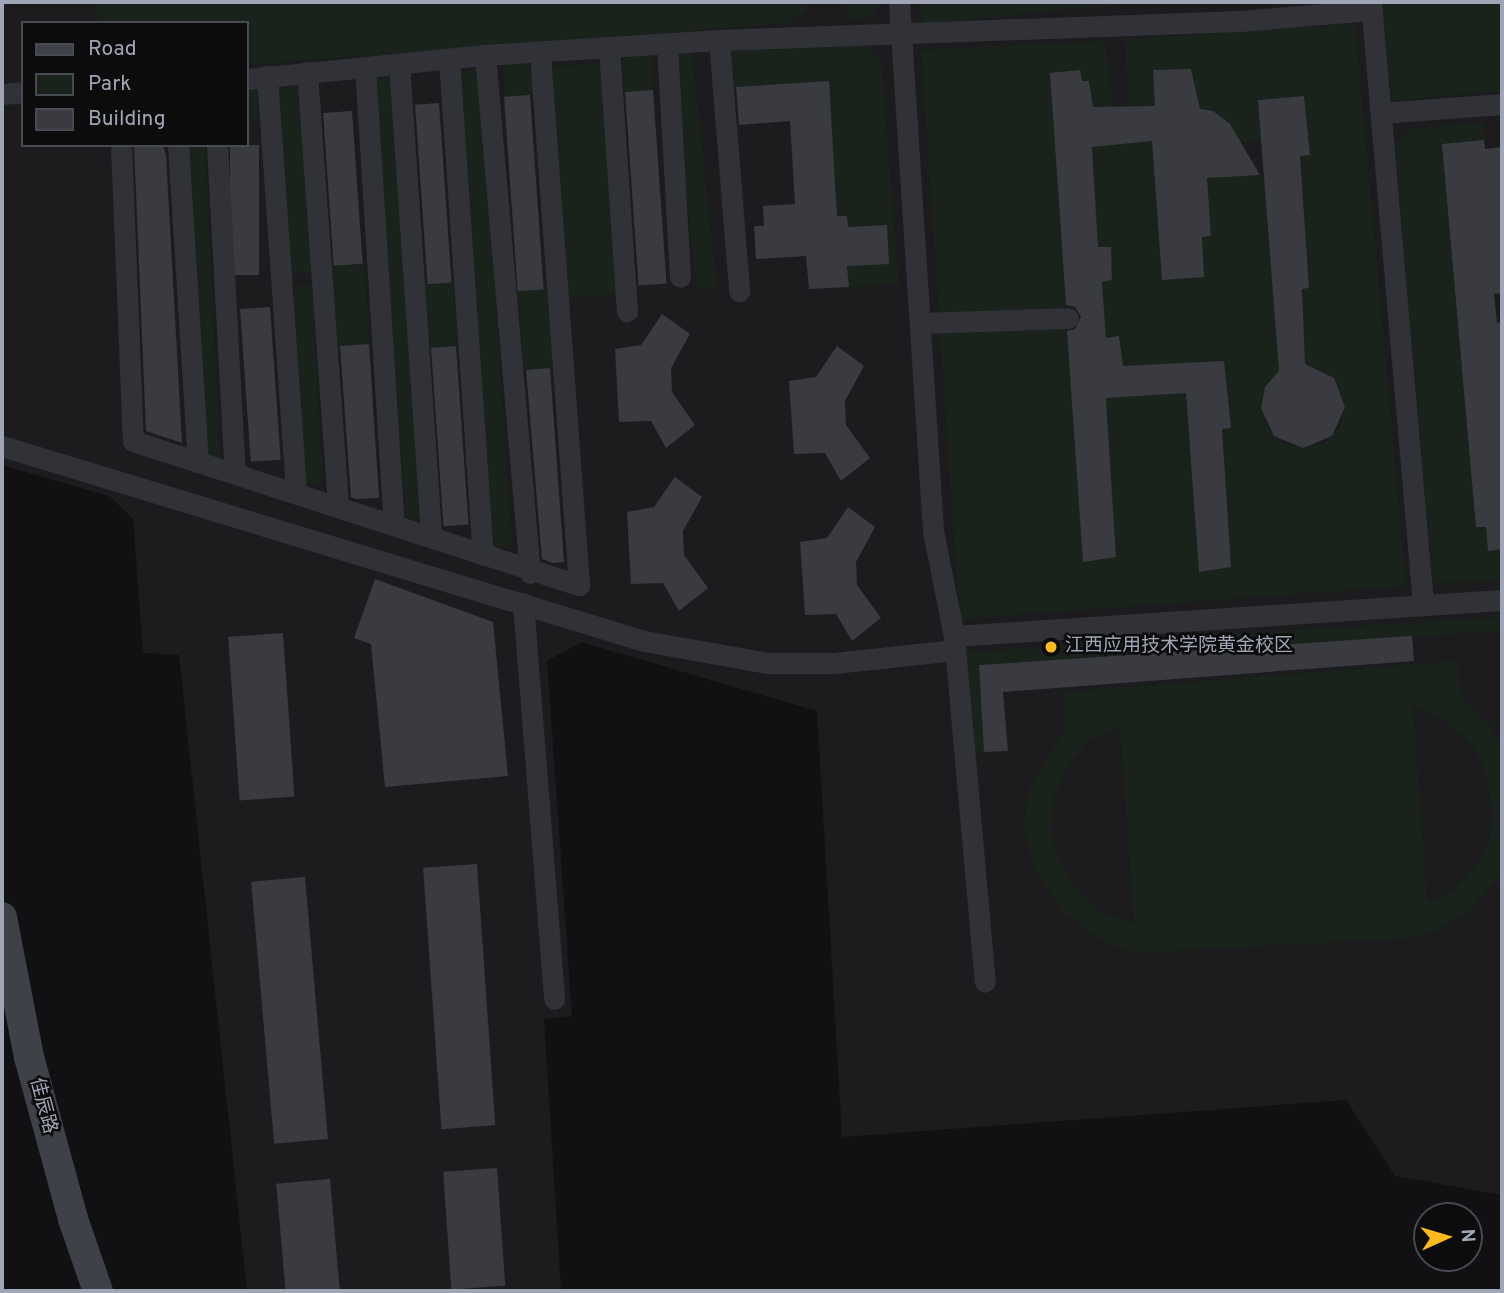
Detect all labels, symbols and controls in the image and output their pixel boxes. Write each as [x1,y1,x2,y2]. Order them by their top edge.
legend [21,21,248,147]
text: Road [88,36,137,63]
text: Park [88,71,131,98]
text: Building [88,106,166,133]
place label: 江西应用技术学院黄金校区 [1065,636,1293,658]
marker: 江西应用技术学院黄金校区 [1043,639,1059,655]
street label: 佳辰路 [24,1076,60,1136]
north arrow [1413,1202,1483,1272]
text: N [1455,1228,1479,1243]

